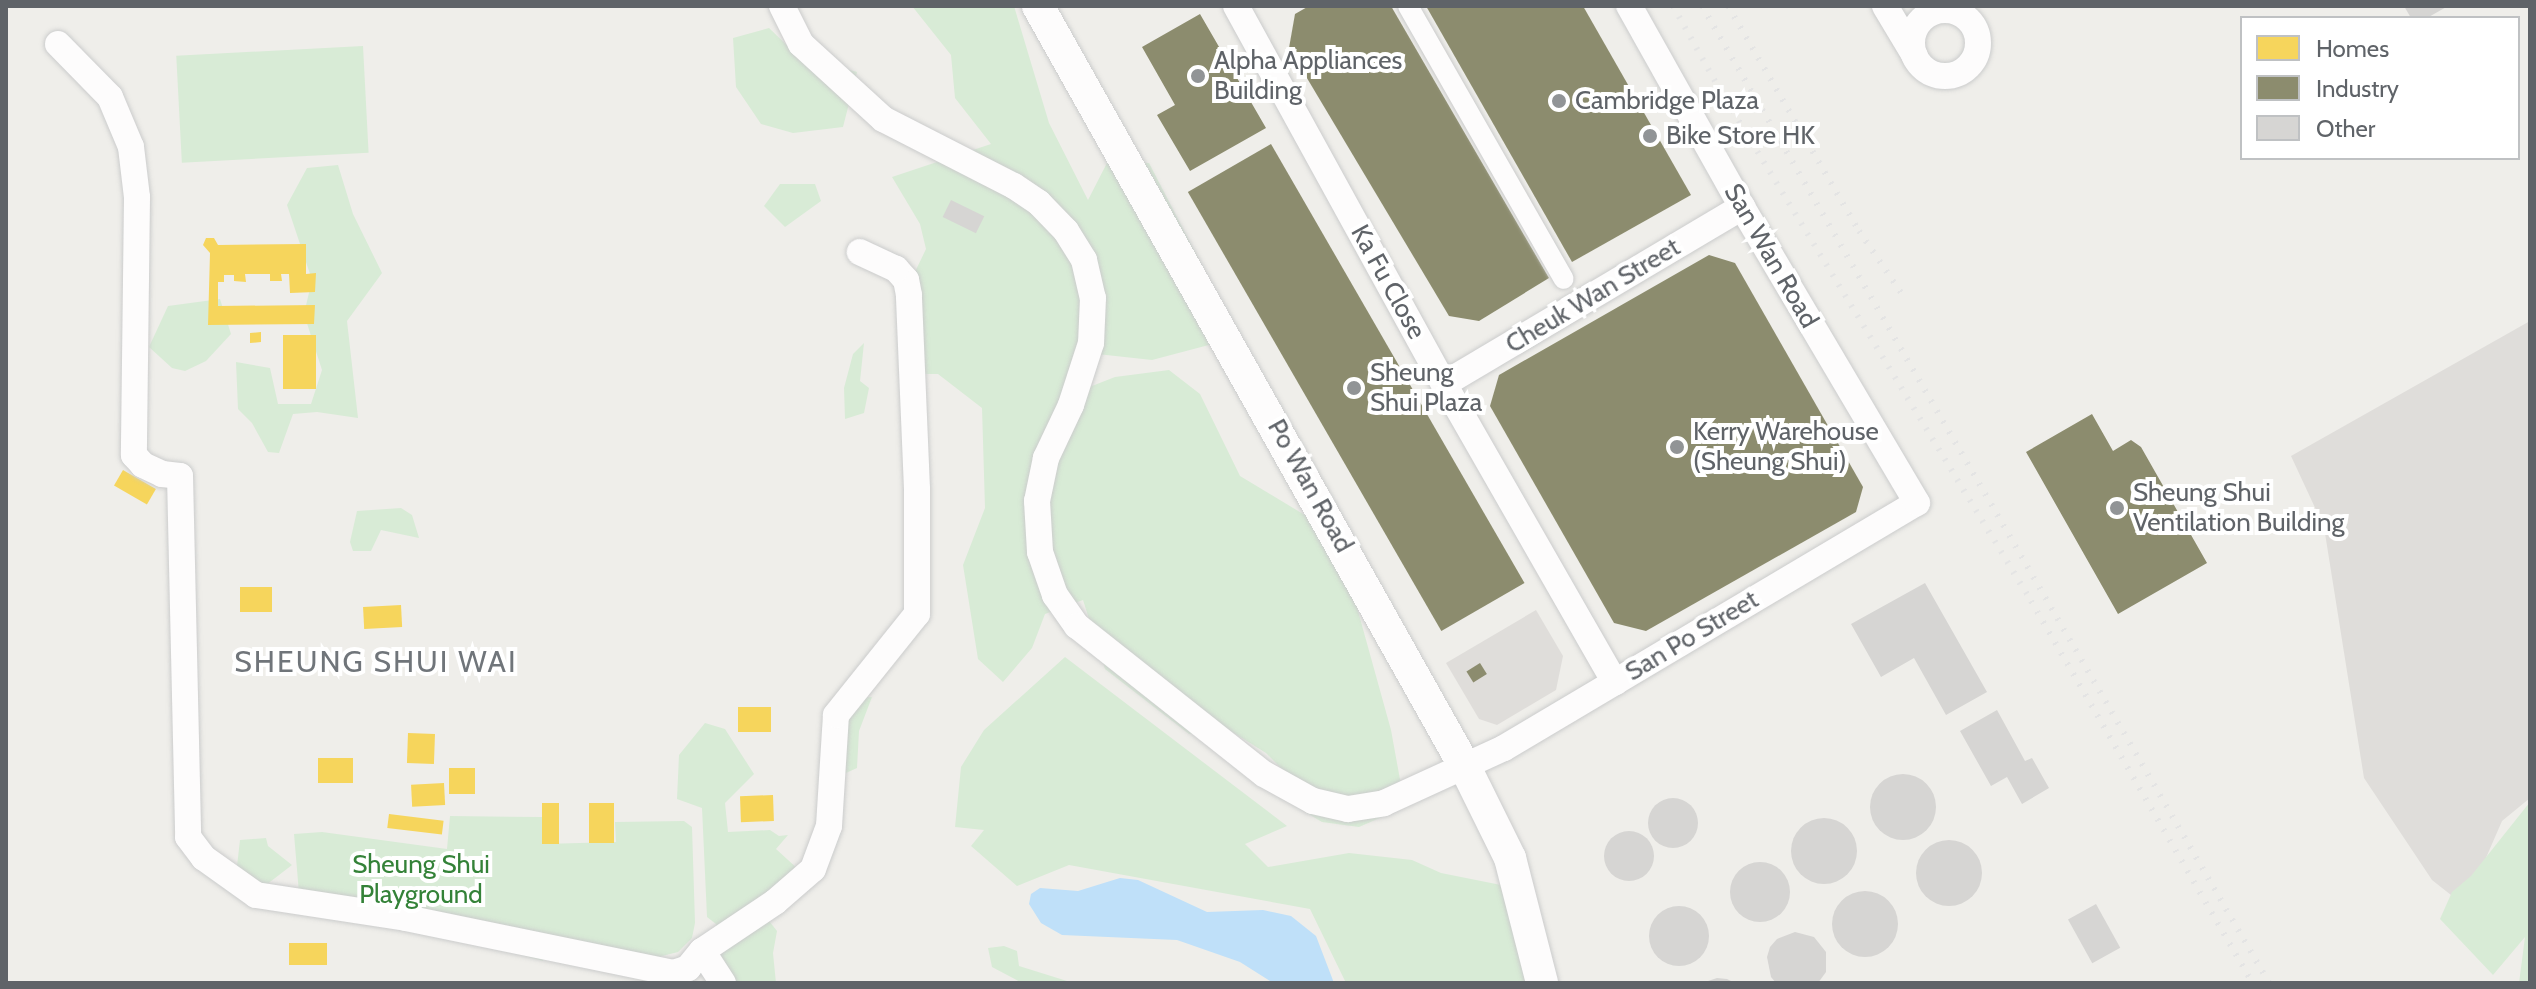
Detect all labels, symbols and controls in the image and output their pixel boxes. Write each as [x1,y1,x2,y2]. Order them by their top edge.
legend [2240,16,2520,160]
text: Homes [2316,34,2389,63]
place label: Alpha Appliances Building [1214,45,1402,106]
marker: Alpha Appliances Building [1189,67,1207,85]
text: Industry [2316,74,2399,103]
place label: Cambridge Plaza [1575,85,1759,117]
marker: Cambridge Plaza [1550,92,1568,110]
text: Other [2316,114,2375,143]
place label: Bike Store HK [1666,120,1815,152]
marker: Bike Store HK [1641,127,1659,145]
street label: San Wan Road [1717,179,1825,333]
street label: Ka Fu Close [1344,220,1432,344]
street label: Cheuk Wan Street [1500,232,1686,360]
place label: Sheung Shui Plaza [1370,357,1482,418]
marker: Sheung Shui Plaza [1345,379,1363,397]
street label: Po Wan Road [1261,414,1359,558]
place label: Kerry Warehouse (Sheung Shui) [1693,416,1879,478]
marker: Kerry Warehouse (Sheung Shui) [1668,438,1686,456]
place label: Sheung Shui Ventilation Building [2133,477,2344,538]
marker: Sheung Shui Ventilation Building [2108,499,2126,517]
street label: San Po Street [1620,584,1764,688]
district label: SHEUNG SHUI WAI [234,644,518,680]
park label: Sheung Shui Playground [352,849,490,910]

